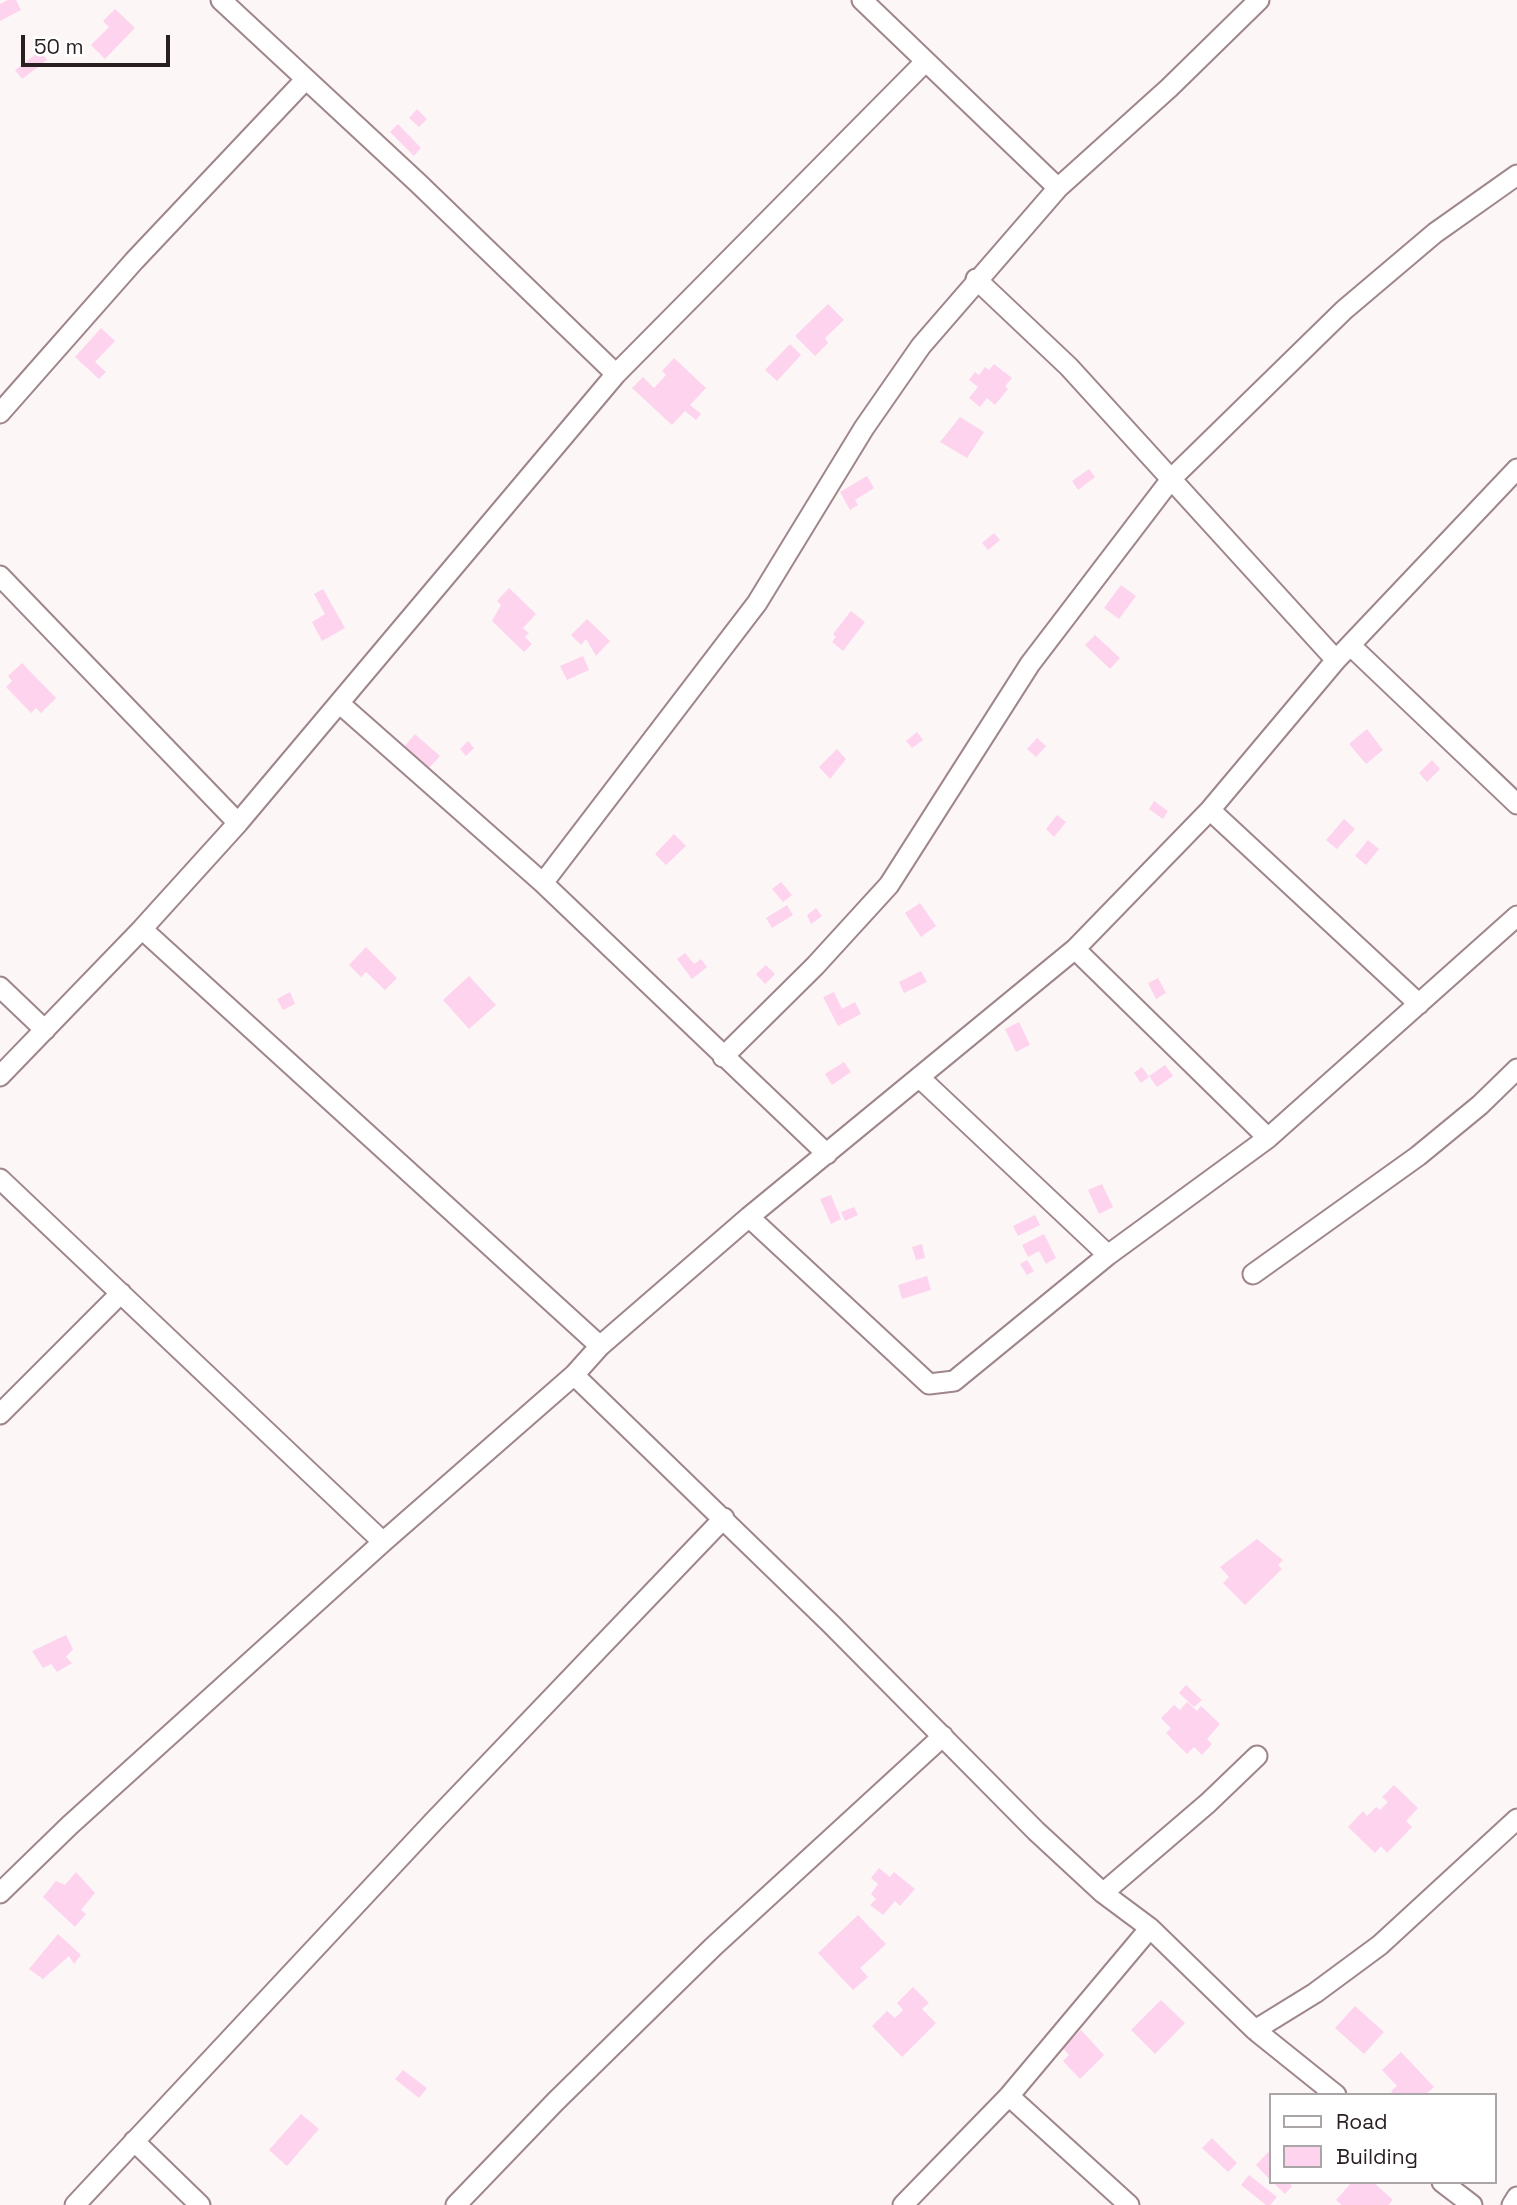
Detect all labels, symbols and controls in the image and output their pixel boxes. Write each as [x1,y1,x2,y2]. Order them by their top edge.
scale bar [24,21,173,65]
text: 50 m [34,33,84,60]
legend [1268,2093,1496,2184]
text: Road [1336,2108,1388,2135]
text: Building [1336,2143,1418,2170]

